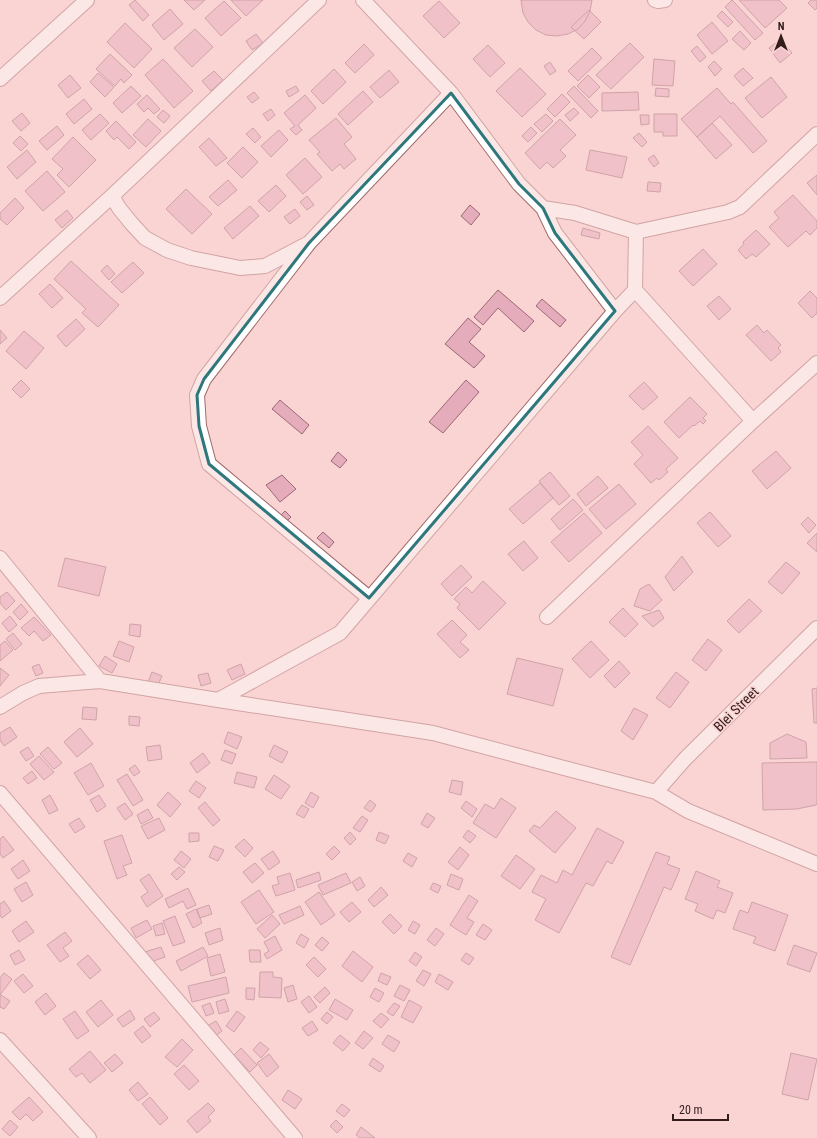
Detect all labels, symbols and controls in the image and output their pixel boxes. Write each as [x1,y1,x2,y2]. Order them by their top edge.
north arrow [761,16,801,56]
text: N [778,20,785,33]
street label: Blei Street [710,683,762,735]
scale bar [673,1096,728,1122]
text: 20 m [679,1103,703,1117]

